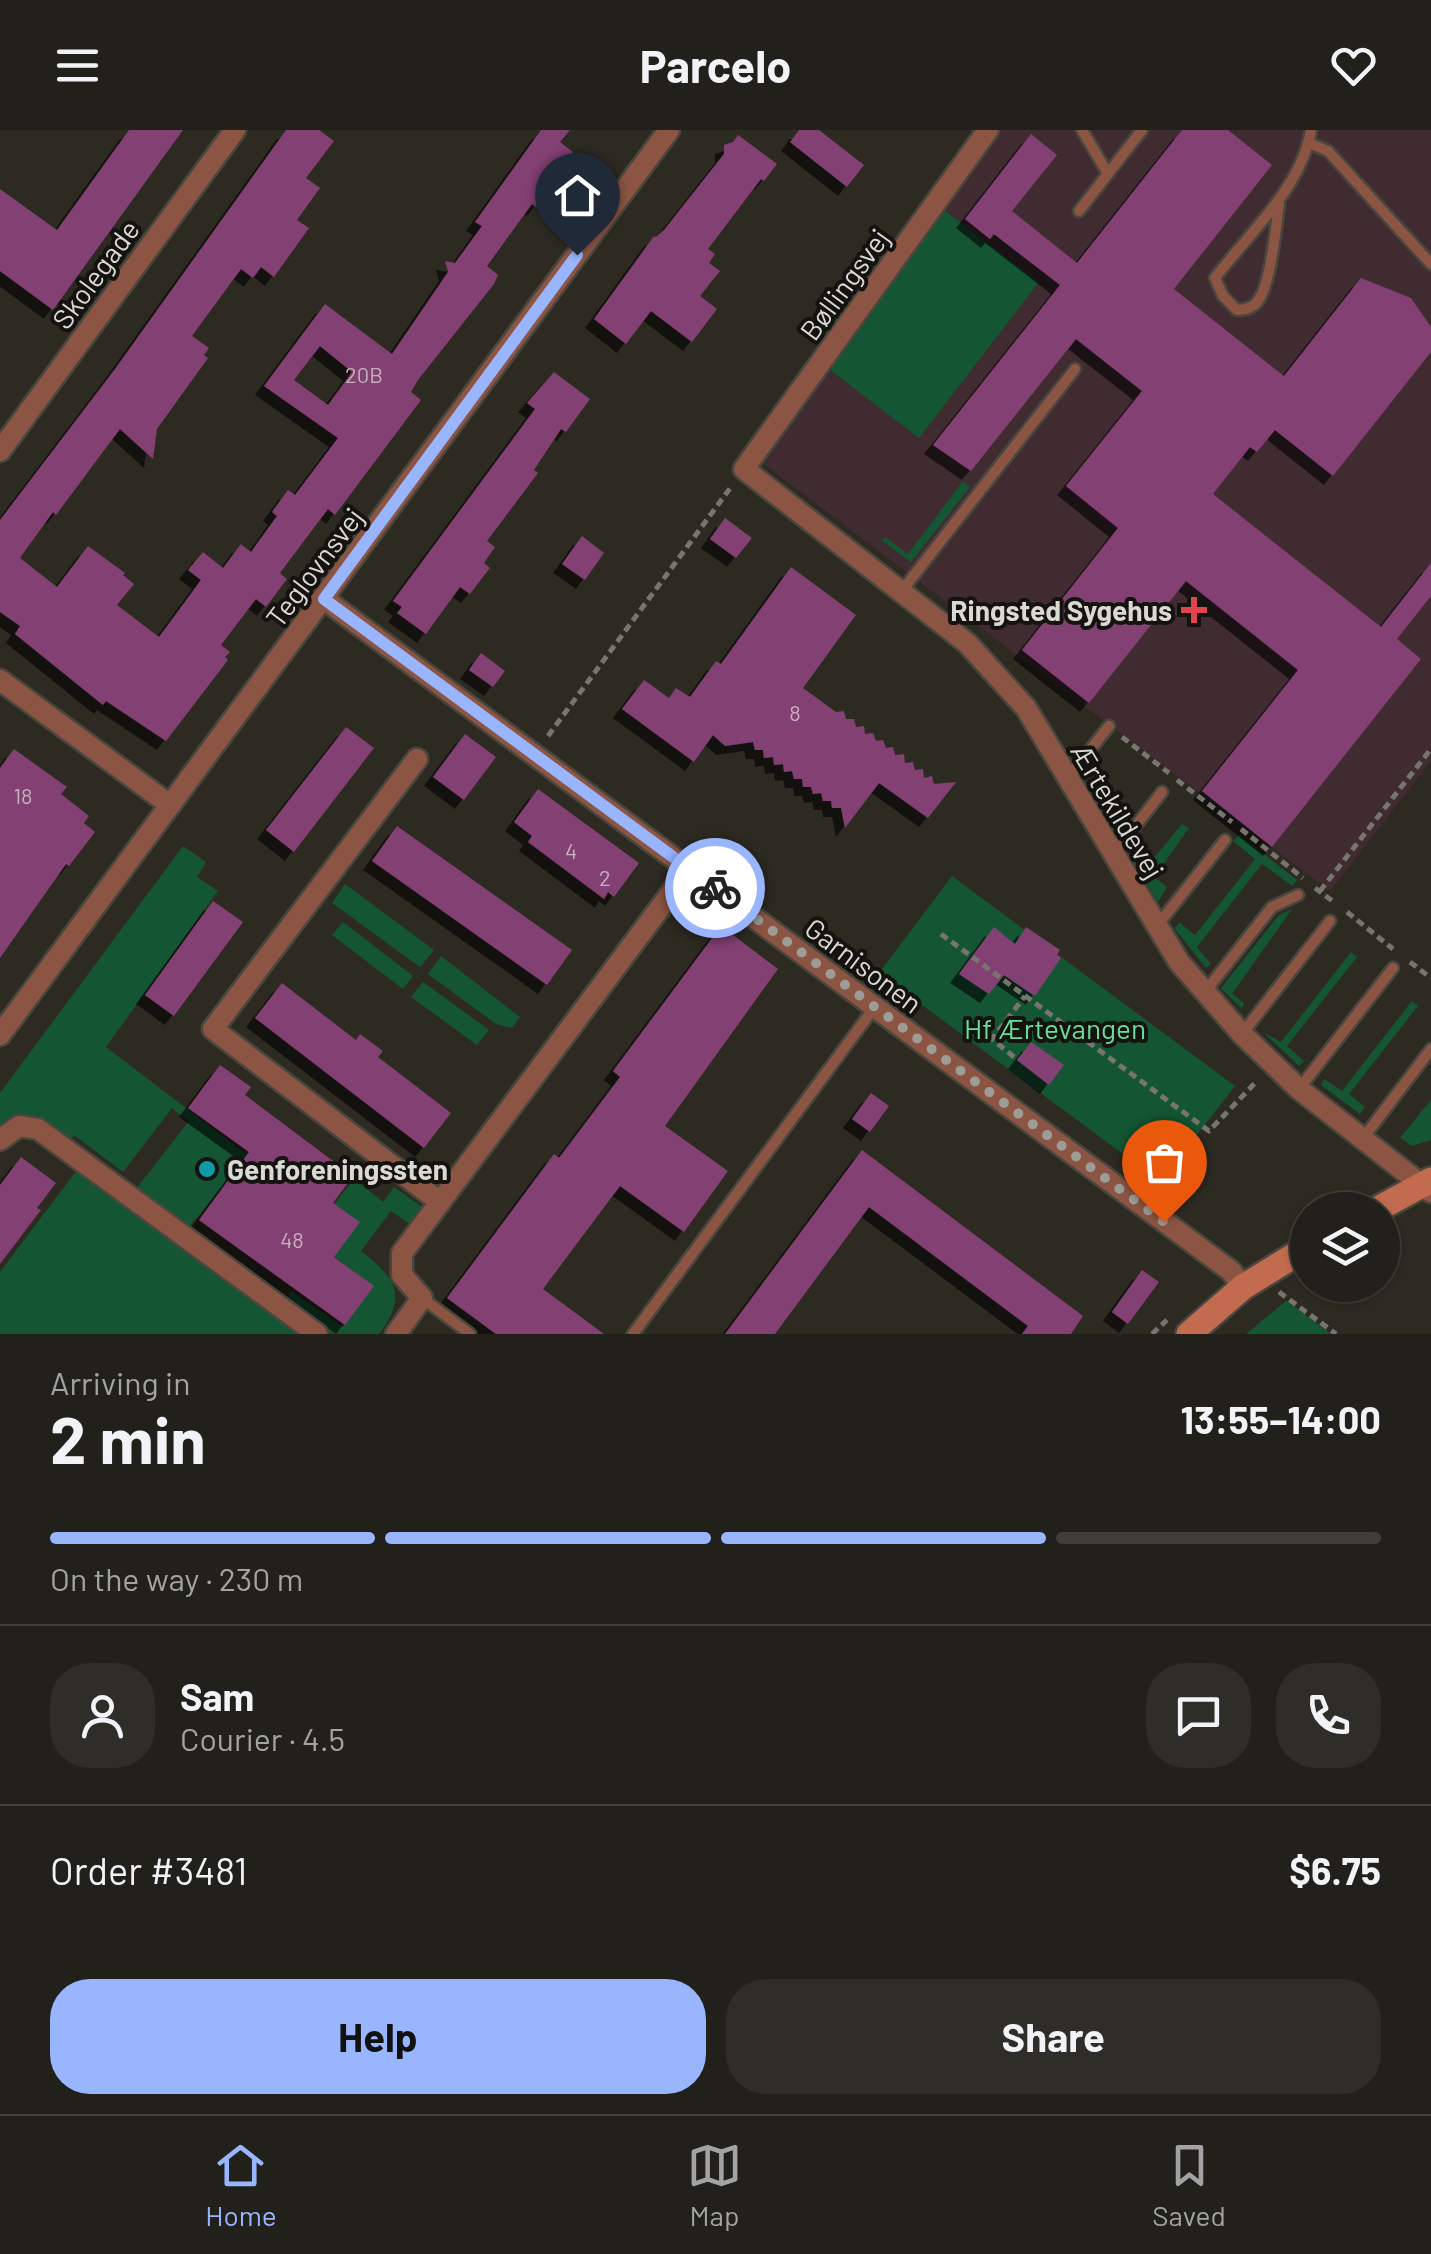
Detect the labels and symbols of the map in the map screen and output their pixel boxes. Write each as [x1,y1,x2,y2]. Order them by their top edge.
pin [535,153,620,256]
street label: Skolegade [44,213,146,335]
street label: Bøllingsvej [792,222,896,346]
house number: 20B [345,361,383,387]
street label: Teglovnsvej [258,501,370,633]
place label: Ringsted Sygehus [950,593,1172,627]
marker: Ringsted Sygehus [1181,597,1207,623]
house number: 8 [789,699,801,725]
street label: Ærtekildevej [1064,736,1172,884]
house number: 18 [13,782,33,808]
house number: 4 [565,837,577,863]
courier [665,838,765,938]
house number: 2 [599,864,611,890]
street label: Garnisonen [799,910,929,1020]
park label: Hf Ærtevangen [964,1011,1146,1045]
pin [1122,1120,1207,1223]
place label: Genforeningssten [227,1152,448,1186]
marker: Genforeningssten [196,1158,218,1180]
house number: 48 [280,1226,304,1252]

